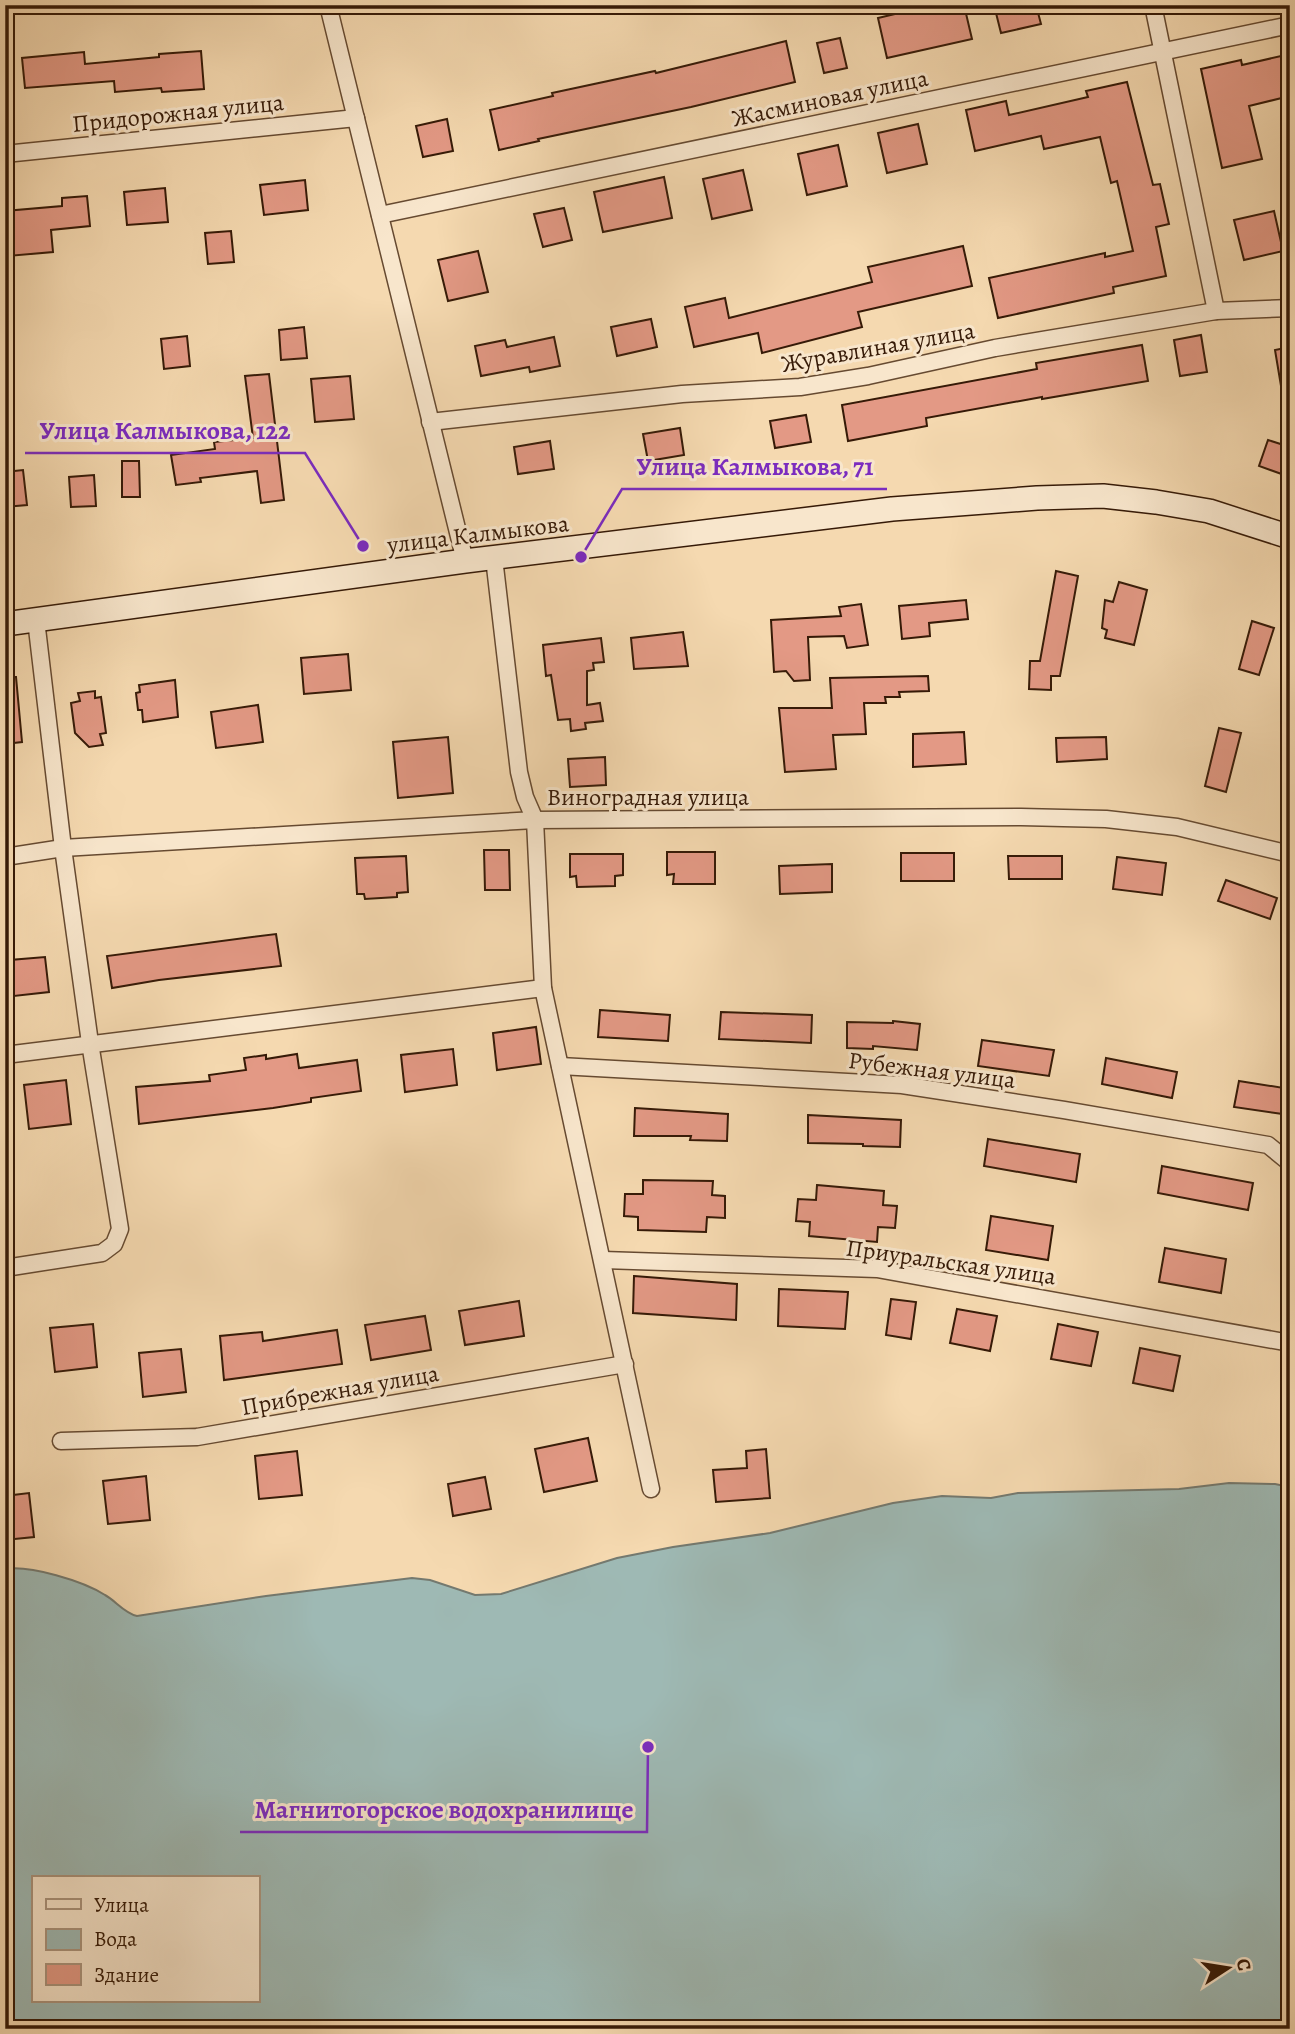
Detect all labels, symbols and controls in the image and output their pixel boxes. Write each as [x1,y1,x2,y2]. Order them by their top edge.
street label: Жасминовая улица [729,62,931,134]
street label: Придорожная улица [71,86,285,140]
street label: Журавлиная улица [779,314,977,380]
callout: Улица Калмыкова, 122 [25,406,305,453]
text: Улица Калмыкова, 122 [40,413,291,448]
callout: Улица Калмыкова, 71 [622,442,887,489]
text: Улица Калмыкова, 71 [637,449,873,484]
street label: улица Калмыкова [384,507,571,561]
street label: Виноградная улица [547,781,749,813]
street label: Рубежная улица [847,1044,1017,1096]
street label: Приуральская улица [844,1231,1058,1293]
street label: Прибрежная улица [239,1357,441,1423]
callout: Магнитогорское водохранилище [240,1785,647,1832]
text: Магнитогорское водохранилище [254,1792,634,1827]
legend [32,1876,259,2002]
text: Улица [94,1891,149,1919]
text: Вода [94,1925,137,1953]
north arrow [1194,1932,1264,2002]
text: С [1230,1956,1258,1973]
text: Здание [94,1961,159,1989]

